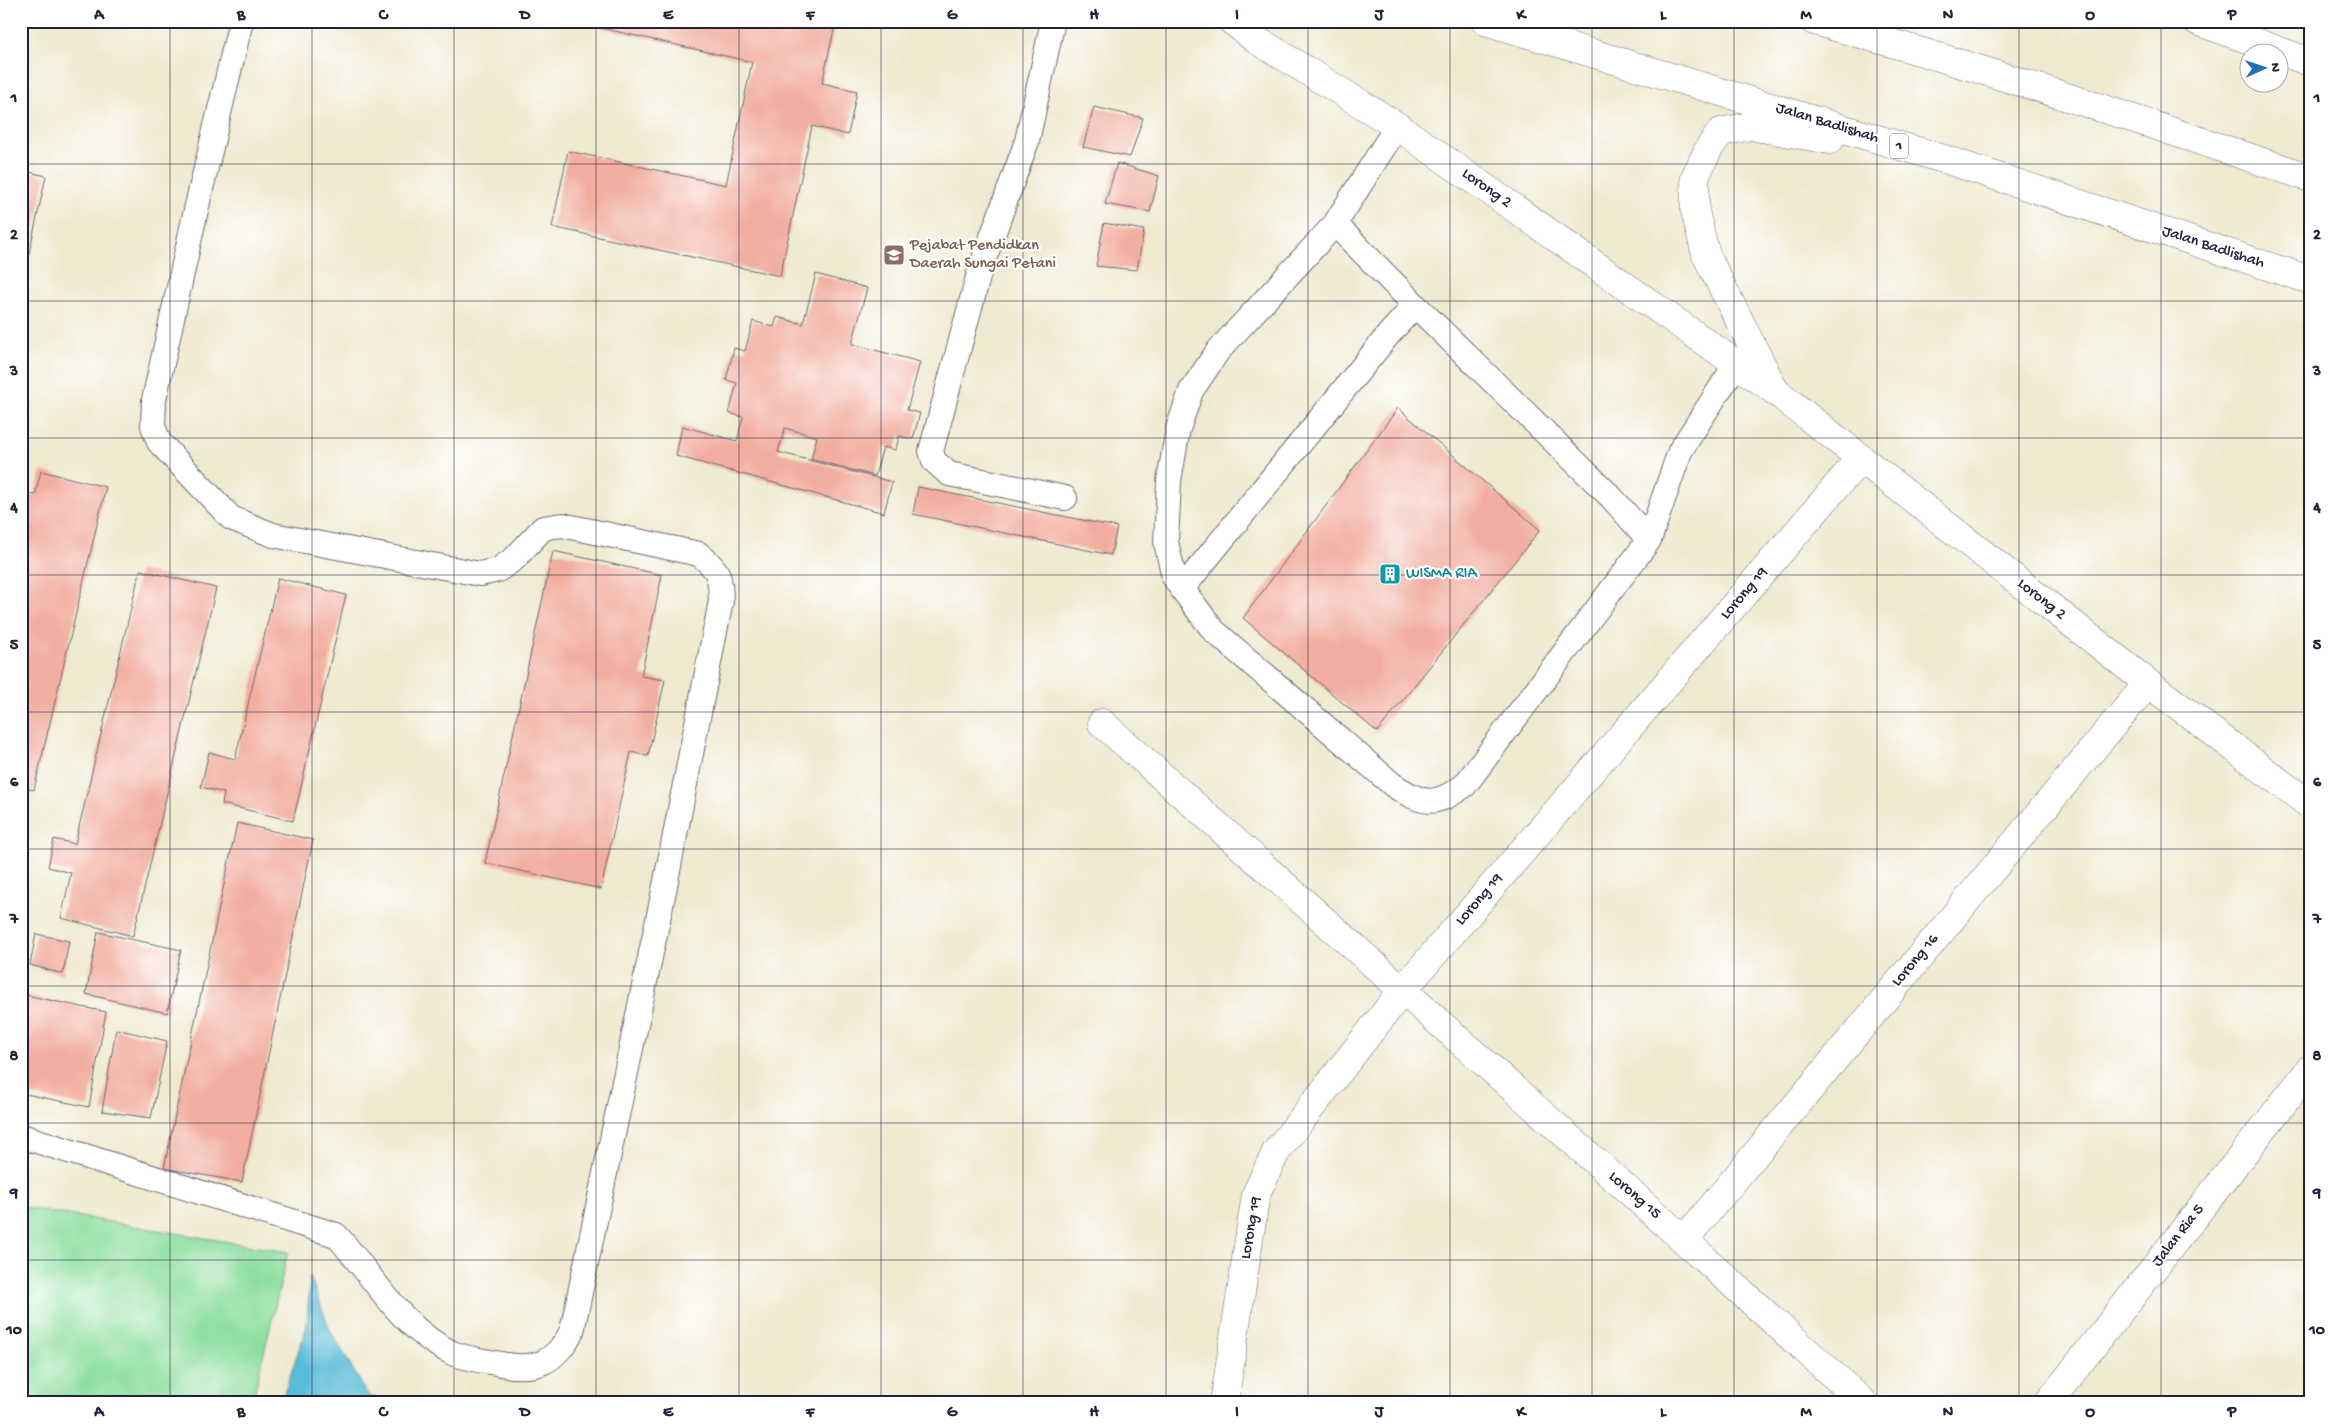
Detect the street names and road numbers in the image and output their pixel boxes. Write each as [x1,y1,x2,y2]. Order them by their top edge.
street label: Jalan Badlishah [1773,99,1881,149]
road number: 1 [1890,134,1908,158]
street label: Lorong 2 [1457,165,1515,213]
street label: Jalan Badlishah [2159,223,2267,274]
street label: Lorong 19 [1717,564,1773,624]
street label: Lorong 2 [2013,575,2069,625]
street label: Lorong 19 [1452,870,1508,930]
street label: Lorong 16 [1888,930,1944,991]
street label: Lorong 15 [1604,1168,1664,1224]
street label: Lorong 19 [1237,1195,1267,1261]
street label: Jalan Ria 5 [2149,1201,2209,1271]

